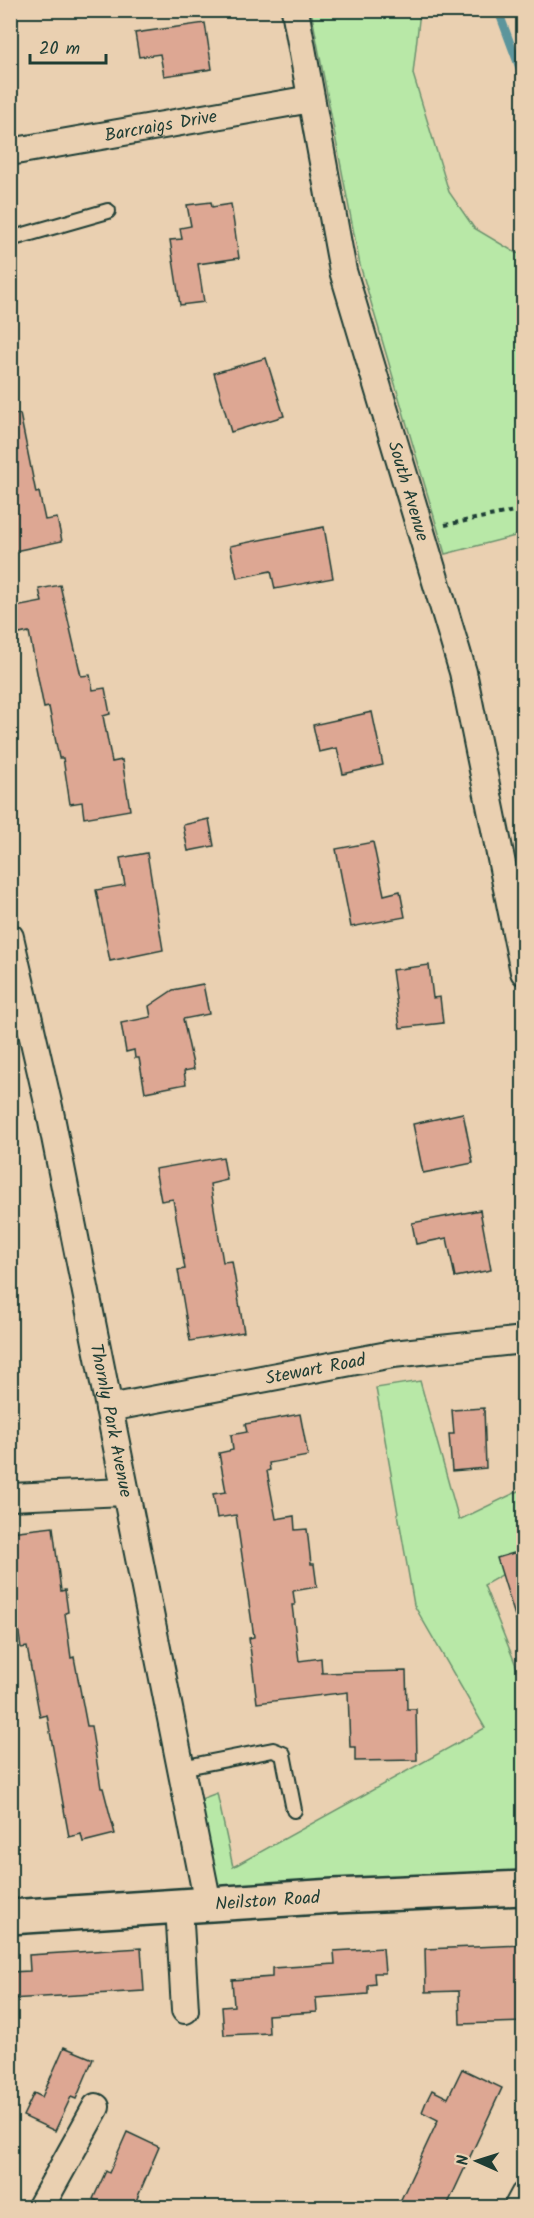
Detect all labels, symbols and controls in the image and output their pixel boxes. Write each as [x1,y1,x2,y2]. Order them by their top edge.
scale bar [30,27,106,65]
text: 20 m [39,35,80,64]
street label: Barcraigs Drive [102,103,219,151]
street label: South Avenue [379,438,436,545]
street label: Thornly Park Avenue [81,1341,140,1500]
street label: Stewart Road [263,1346,369,1394]
street label: Neilston Road [214,1884,322,1920]
north arrow [447,2131,507,2191]
text: N [451,2155,476,2166]

